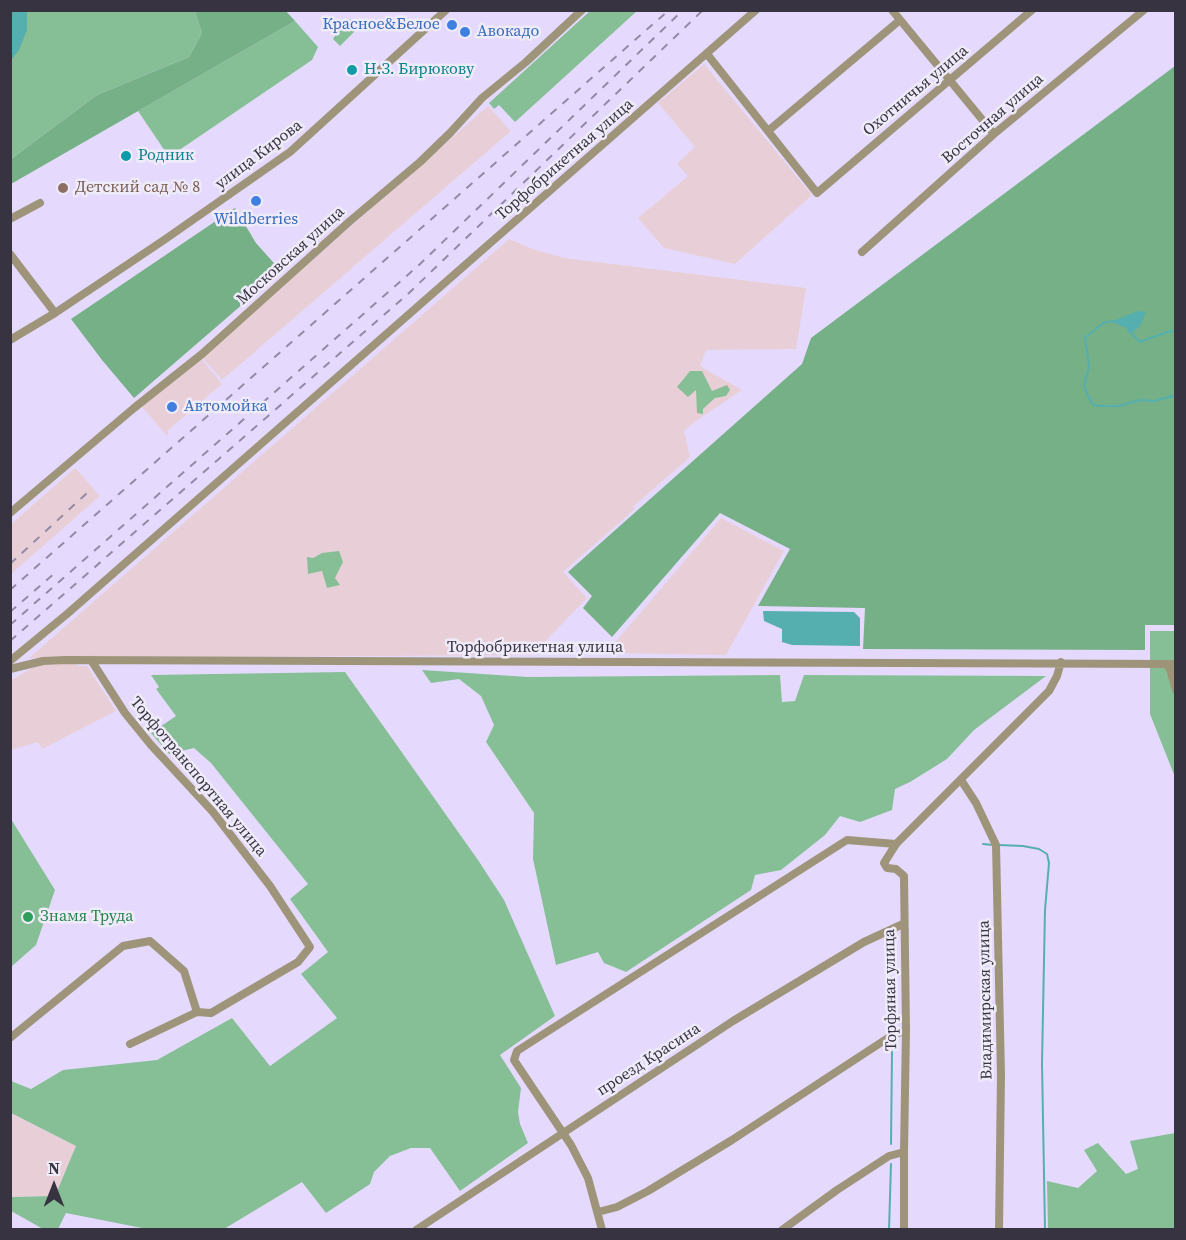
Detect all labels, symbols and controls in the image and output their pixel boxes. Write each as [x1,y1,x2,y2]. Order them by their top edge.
place label: Красное&Белое [323,15,440,35]
marker: Красное&Белое [445,18,459,32]
place label: Авокадо [477,22,539,42]
marker: Авокадо [458,25,472,39]
street label: Охотничья улица [860,41,972,141]
place label: Н.З. Бирюкову [364,60,474,80]
marker: Н.З. Бирюкову [345,63,359,77]
street label: Восточная улица [938,70,1048,168]
street label: Торфобрикетная улица [492,95,638,225]
street label: улица Кирова [212,116,306,194]
place label: Родник [138,146,194,166]
marker: Родник [119,149,133,163]
place label: Детский сад № 8 [75,178,200,198]
marker: Детский сад № 8 [56,181,70,195]
marker: Wildberries [249,194,263,208]
street label: Московская улица [233,203,349,309]
place label: Wildberries [214,210,298,230]
place label: Автомойка [184,397,268,417]
marker: Автомойка [165,400,179,414]
street label: Торфобрикетная улица [447,638,623,658]
street label: Торфотранспортная улица [126,693,270,861]
place label: Знамя Труда [40,907,133,927]
marker: Знамя Труда [21,910,35,924]
street label: Владимирская улица [975,920,997,1080]
street label: Торфяная улица [880,929,902,1051]
street label: проезд Красина [594,1019,704,1101]
north arrow [24,1156,84,1216]
text: N [48,1157,60,1179]

